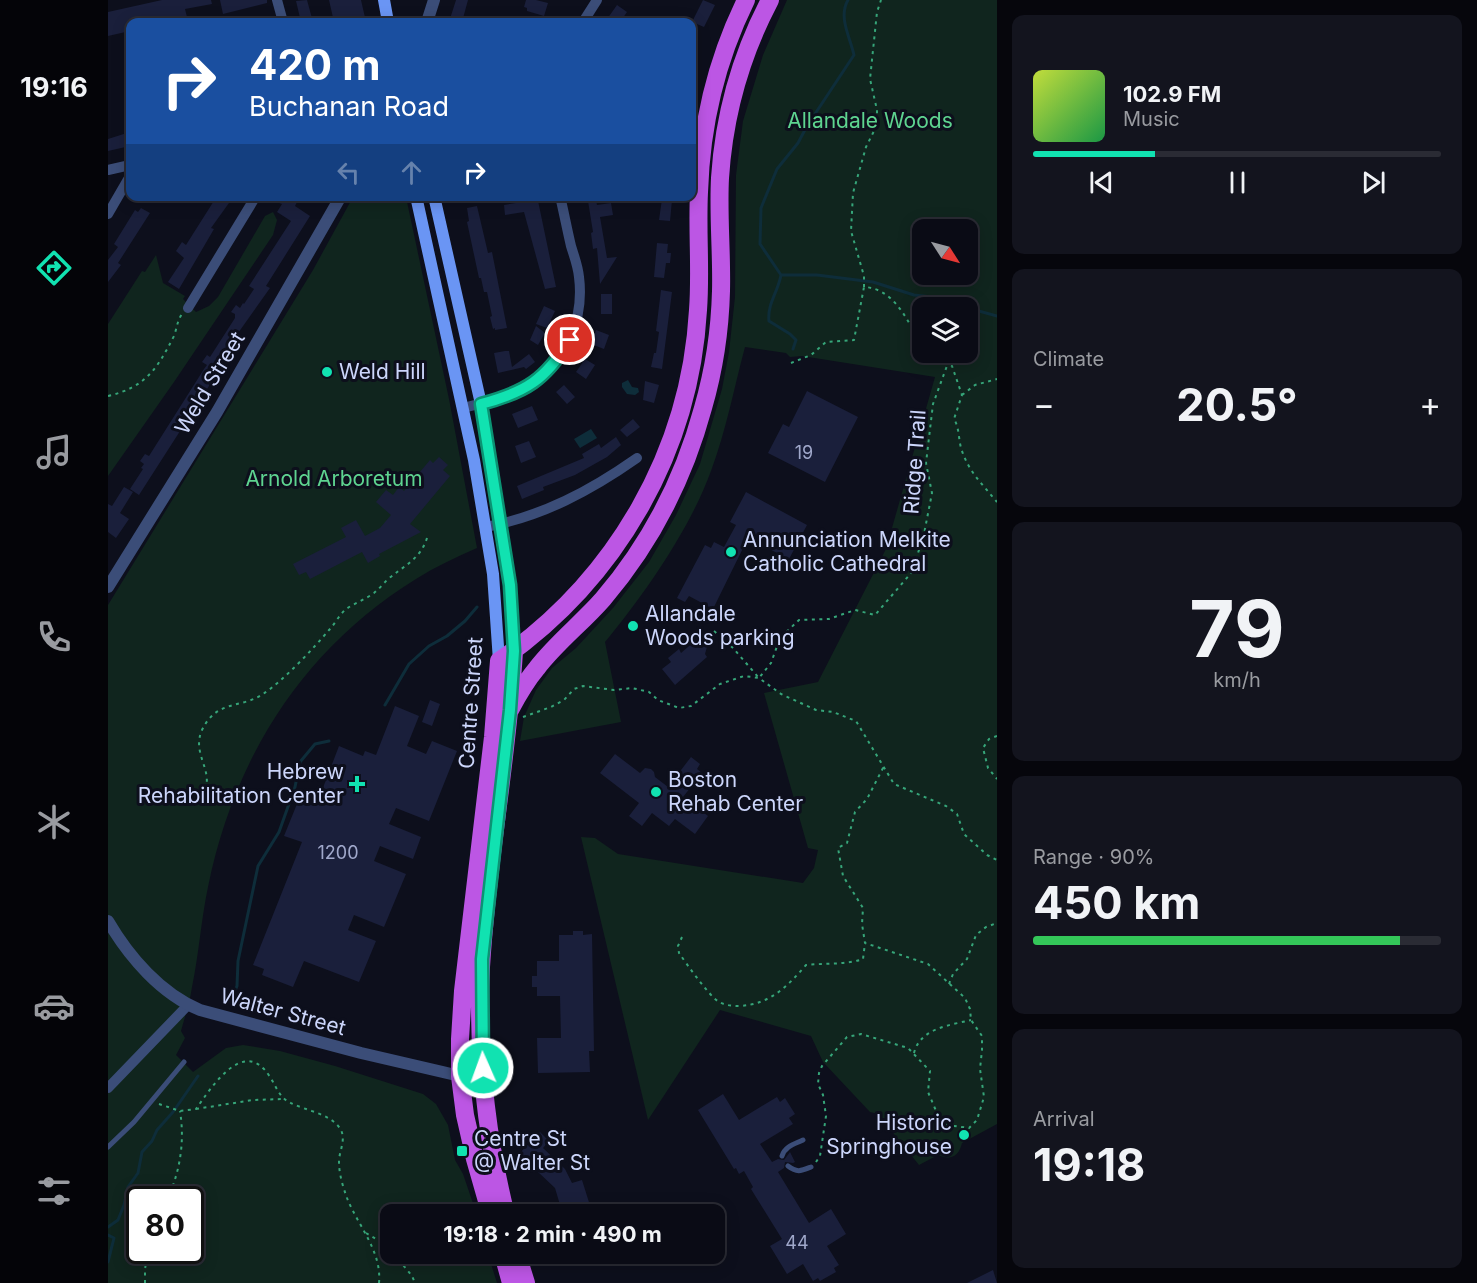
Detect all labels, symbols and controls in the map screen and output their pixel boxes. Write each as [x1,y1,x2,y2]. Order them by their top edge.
text: 420 m [249,39,380,90]
icon: right [150,42,228,120]
text: 19:16 [20,71,88,104]
text: 102.9 FM [1123,81,1221,107]
text: Buchanan Road [249,90,449,123]
text: Music [1123,107,1180,131]
park label: Allandale Woods [787,108,953,133]
icon: left [332,156,365,189]
icon: ahead [395,156,428,189]
icon: right [458,156,491,189]
icon: previous [1085,166,1118,199]
icon: pause [1221,166,1254,199]
icon: next [1357,166,1390,199]
north arrow [912,219,978,285]
map controls [912,219,978,363]
icon: directions [33,247,75,289]
button: layers [912,297,978,363]
pin [544,314,595,365]
icon: arrive [553,323,586,356]
street label: Weld Street [169,327,250,438]
text: Climate [1033,347,1104,371]
place label: Weld Hill [339,359,426,384]
marker: Weld Hill [320,365,334,379]
text: 20.5° [1176,377,1298,432]
text: − [1033,384,1055,424]
text: + [1419,384,1441,424]
street label: Ridge Trail [898,409,931,515]
icon: music [33,431,75,473]
house number: 19 [795,442,813,463]
park label: Arnold Arboretum [245,466,423,491]
place label: Annunciation Melkite Catholic Cathedral [743,527,951,576]
marker: Annunciation Melkite Catholic Cathedral [724,545,738,559]
text: 79 [1189,581,1285,676]
place label: Allandale Woods parking [645,601,795,650]
icon: phone [33,616,75,658]
marker: Allandale Woods parking [626,619,640,633]
street label: Centre Street [453,636,488,770]
text: km/h [1213,668,1261,692]
place label: Hebrew Rehabilitation Center [138,759,344,808]
place label: Boston Rehab Center [668,767,803,816]
marker: Hebrew Rehabilitation Center [348,775,366,793]
marker: Boston Rehab Center [649,785,663,799]
icon: climate [33,801,75,843]
house number: 1200 [317,842,359,863]
text: Range · 90% [1033,845,1154,869]
text: 450 km [1033,875,1200,930]
street label: Walter Street [218,983,349,1040]
icon: car [33,985,75,1027]
position arrow [451,1036,515,1100]
text: Arrival [1033,1107,1095,1131]
place label: Historic Springhouse [826,1110,952,1159]
place label: Centre St @ Walter St [474,1126,590,1175]
marker: Historic Springhouse [957,1128,971,1142]
text: 19:18 [1033,1137,1145,1192]
marker: Centre St @ Walter St [455,1144,469,1158]
icon: filters [33,1170,75,1212]
speed limit sign: 80 [126,1186,204,1264]
text: 19:18 · 2 min · 490 m [443,1221,662,1247]
house number: 44 [785,1232,809,1253]

